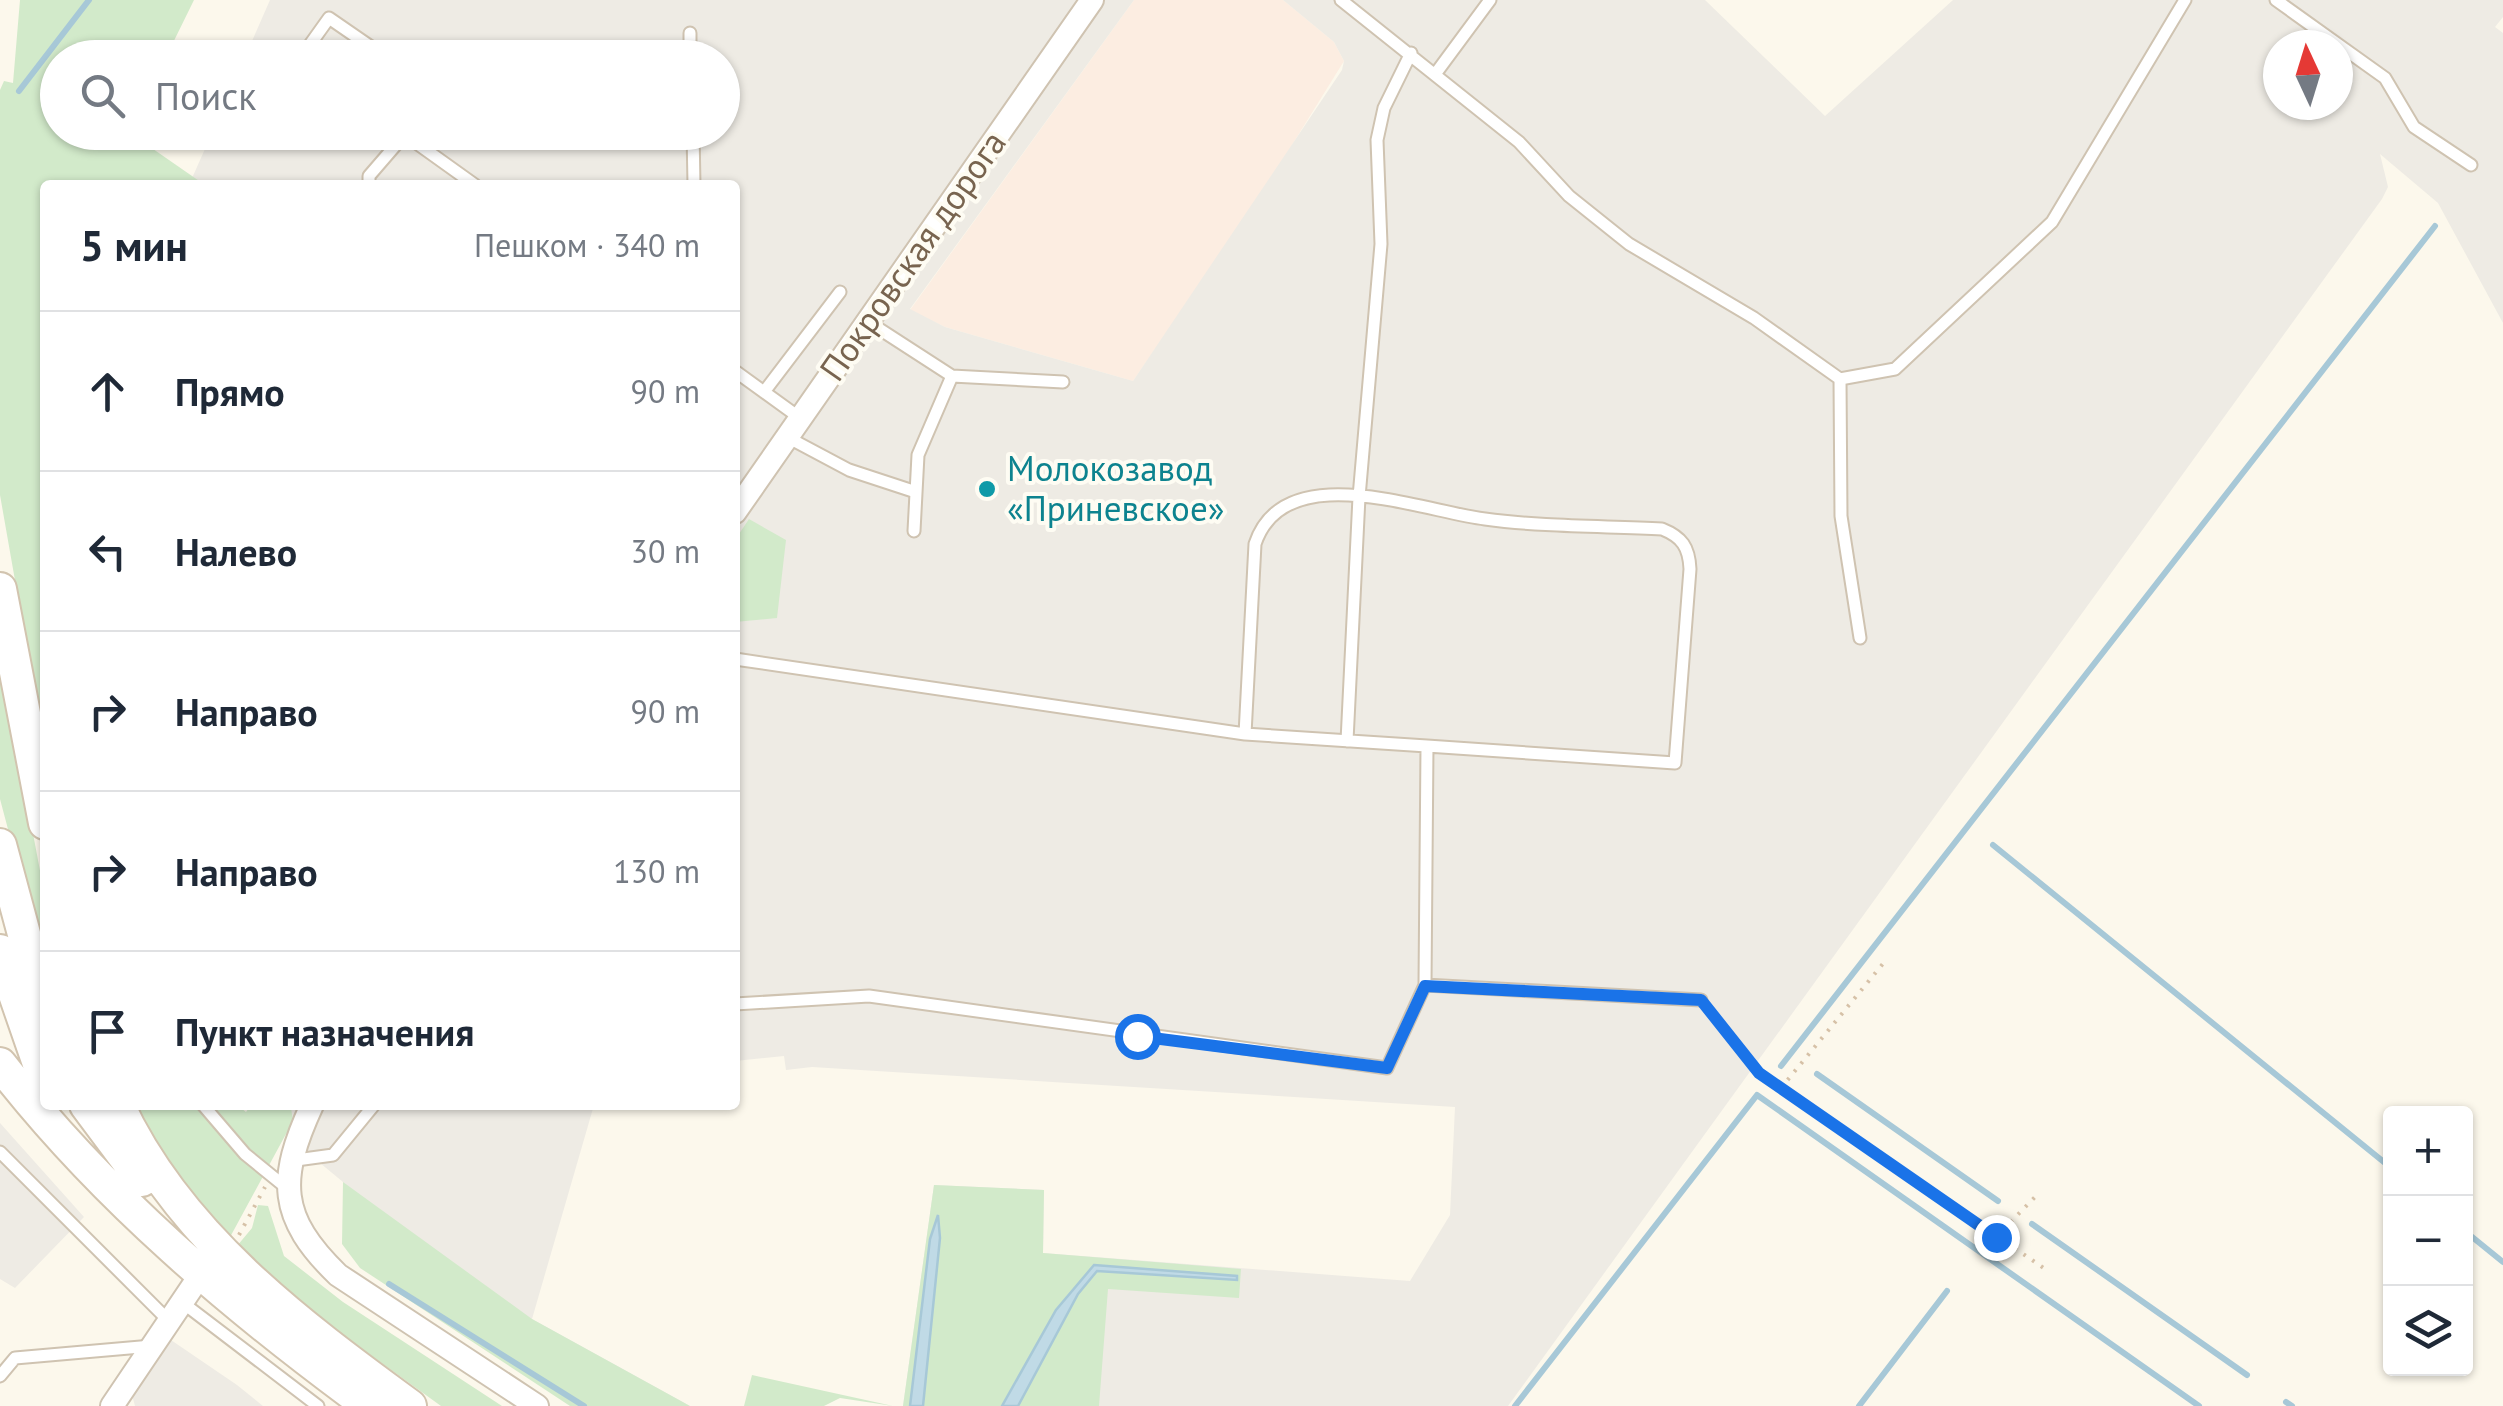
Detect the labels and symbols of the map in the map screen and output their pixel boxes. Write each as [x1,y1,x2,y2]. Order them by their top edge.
north arrow [2263,30,2353,120]
street label: Покровская дорога [809,121,1016,390]
place label: Молокозавод «Приневское» [1007,445,1224,531]
marker: Молокозавод «Приневское» [976,478,998,500]
route start [1115,1014,1161,1060]
route end [1974,1215,2020,1261]

